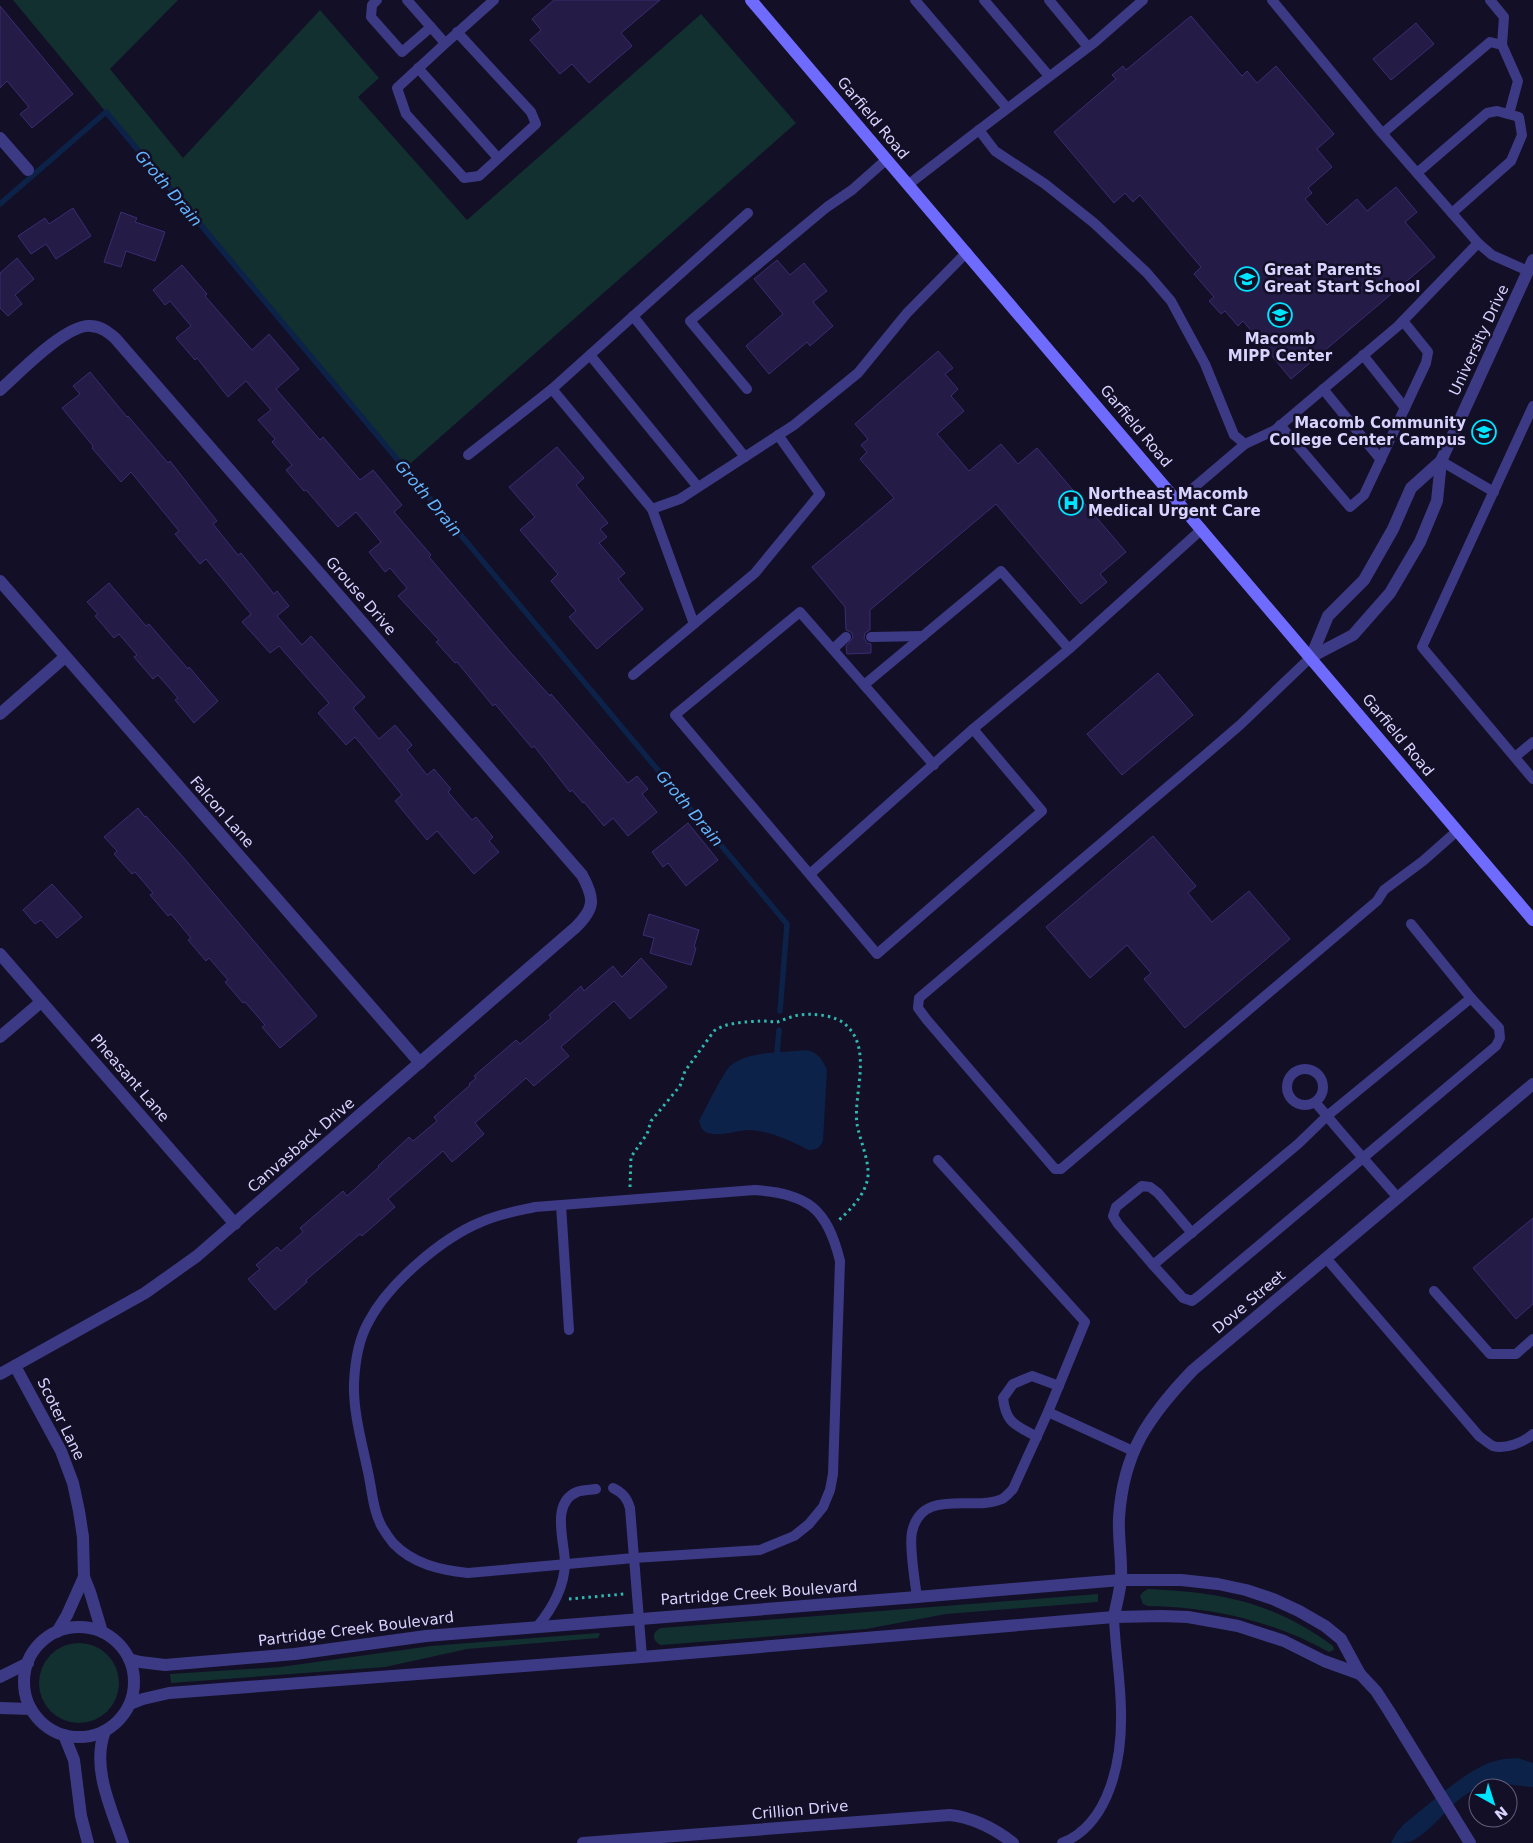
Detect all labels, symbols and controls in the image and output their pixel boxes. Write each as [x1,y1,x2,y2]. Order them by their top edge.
street label: Garfield Road [833,73,913,163]
water label: Groth Drain [131,146,206,230]
place label: Great Parents Great Start School [1264,261,1420,296]
school or university icon: Great Parents Great Start School [1234,266,1260,292]
street label: University Drive [1445,282,1513,398]
school or university icon: Macomb MIPP Center [1267,302,1293,328]
place label: Macomb MIPP Center [1228,330,1333,365]
street label: Garfield Road [1096,381,1176,471]
place label: Macomb Community College Center Campus [1269,414,1466,449]
school or university icon: Macomb Community College Center Campus [1471,419,1497,445]
water label: Groth Drain [391,456,466,540]
place label: Northeast Macomb Medical Urgent Care [1088,485,1261,520]
hospital icon: Northeast Macomb Medical Urgent Care [1058,490,1084,516]
street label: Grouse Drive [322,553,400,639]
street label: Garfield Road [1358,690,1438,780]
water label: Groth Drain [652,766,727,850]
street label: Falcon Lane [186,773,258,851]
street label: Pheasant Lane [87,1030,173,1126]
street label: Canvasback Drive [244,1094,358,1196]
street label: Dove Street [1209,1266,1289,1338]
street label: Scoter Lane [33,1375,89,1463]
street label: Partridge Creek Boulevard [660,1577,858,1609]
street label: Partridge Creek Boulevard [257,1608,455,1650]
north arrow [1468,1778,1518,1828]
street label: Crillion Drive [751,1797,849,1823]
text: N [1492,1803,1511,1823]

